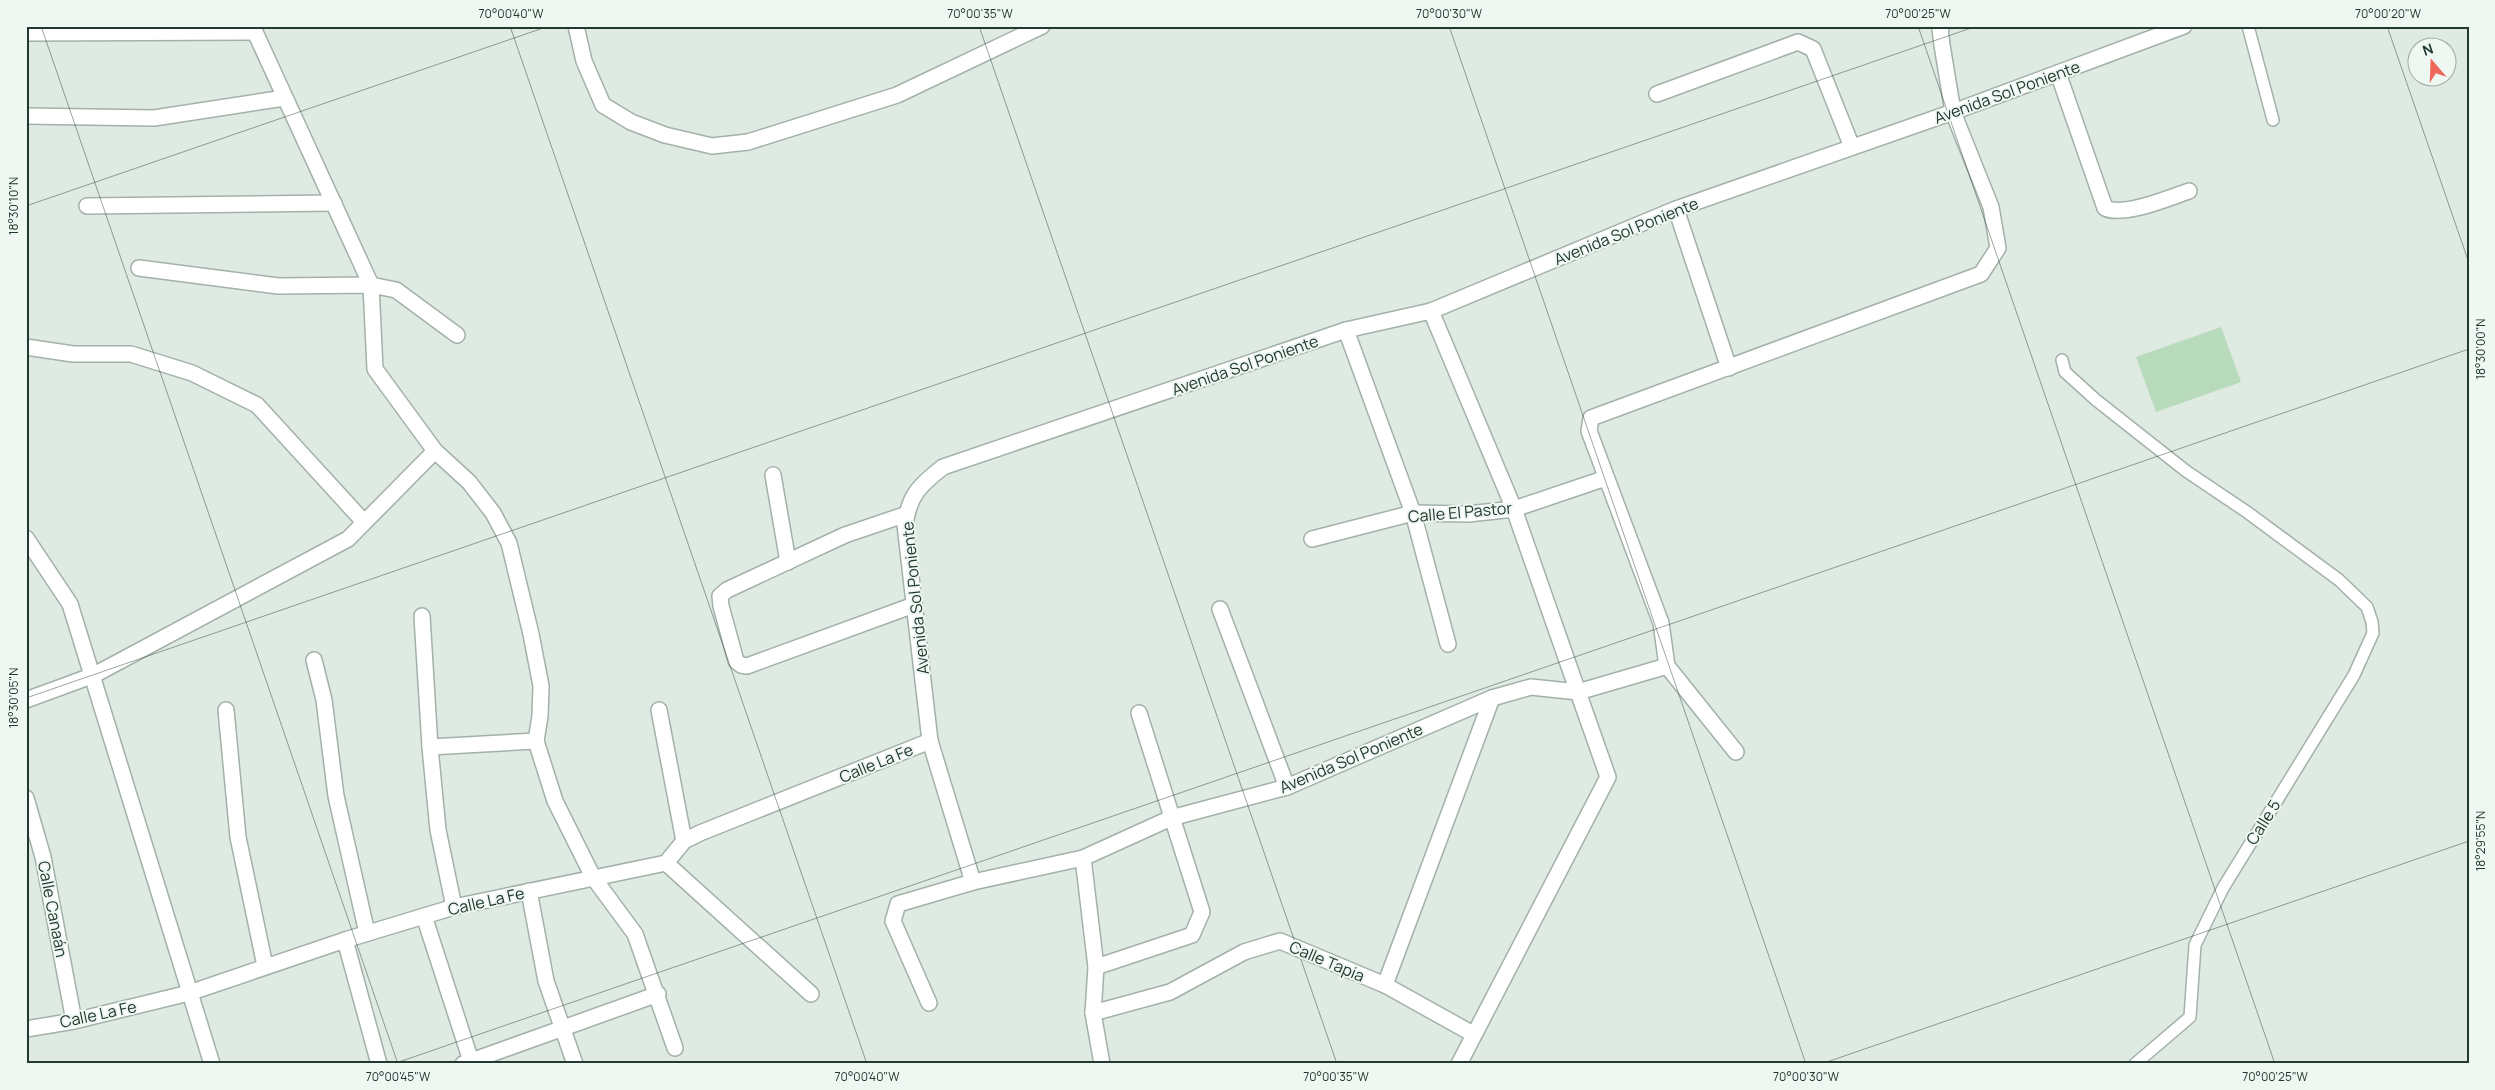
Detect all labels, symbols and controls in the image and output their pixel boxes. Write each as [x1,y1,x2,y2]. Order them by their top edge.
text: 70°00'40"W [479,5,544,22]
text: 70°00'35"W [947,5,1013,22]
text: 70°00'30"W [1416,5,1483,22]
text: 70°00'25"W [1885,5,1952,22]
text: 70°00'20"W [2355,5,2422,22]
north arrow [2408,38,2458,88]
text: N [2420,39,2435,60]
street label: Avenida Sol Poniente [1931,55,2083,129]
text: 18°30'10"N [5,177,22,235]
street label: Avenida Sol Poniente [1551,192,1701,270]
text: 18°30'00"N [2472,318,2489,380]
street label: Avenida Sol Poniente [1169,330,1321,400]
street label: Calle El Pastor [1407,496,1513,528]
street label: Avenida Sol Poniente [896,520,934,676]
text: 18°30'05"N [5,668,22,728]
street label: Avenida Sol Poniente [1276,718,1426,798]
street label: Calle La Fe [836,738,916,788]
street label: Calle 5 [2241,795,2285,849]
text: 18°29'55"N [2472,811,2489,871]
street label: Calle Canaán [33,859,73,959]
street label: Calle La Fe [446,882,526,920]
street label: Calle Tapia [1286,935,1368,987]
street label: Calle La Fe [58,995,138,1033]
text: 70°00'45"W [366,1068,431,1085]
text: 70°00'40"W [835,1068,900,1085]
text: 70°00'35"W [1303,1068,1369,1085]
text: 70°00'30"W [1773,1068,1840,1085]
text: 70°00'25"W [2242,1068,2309,1085]

